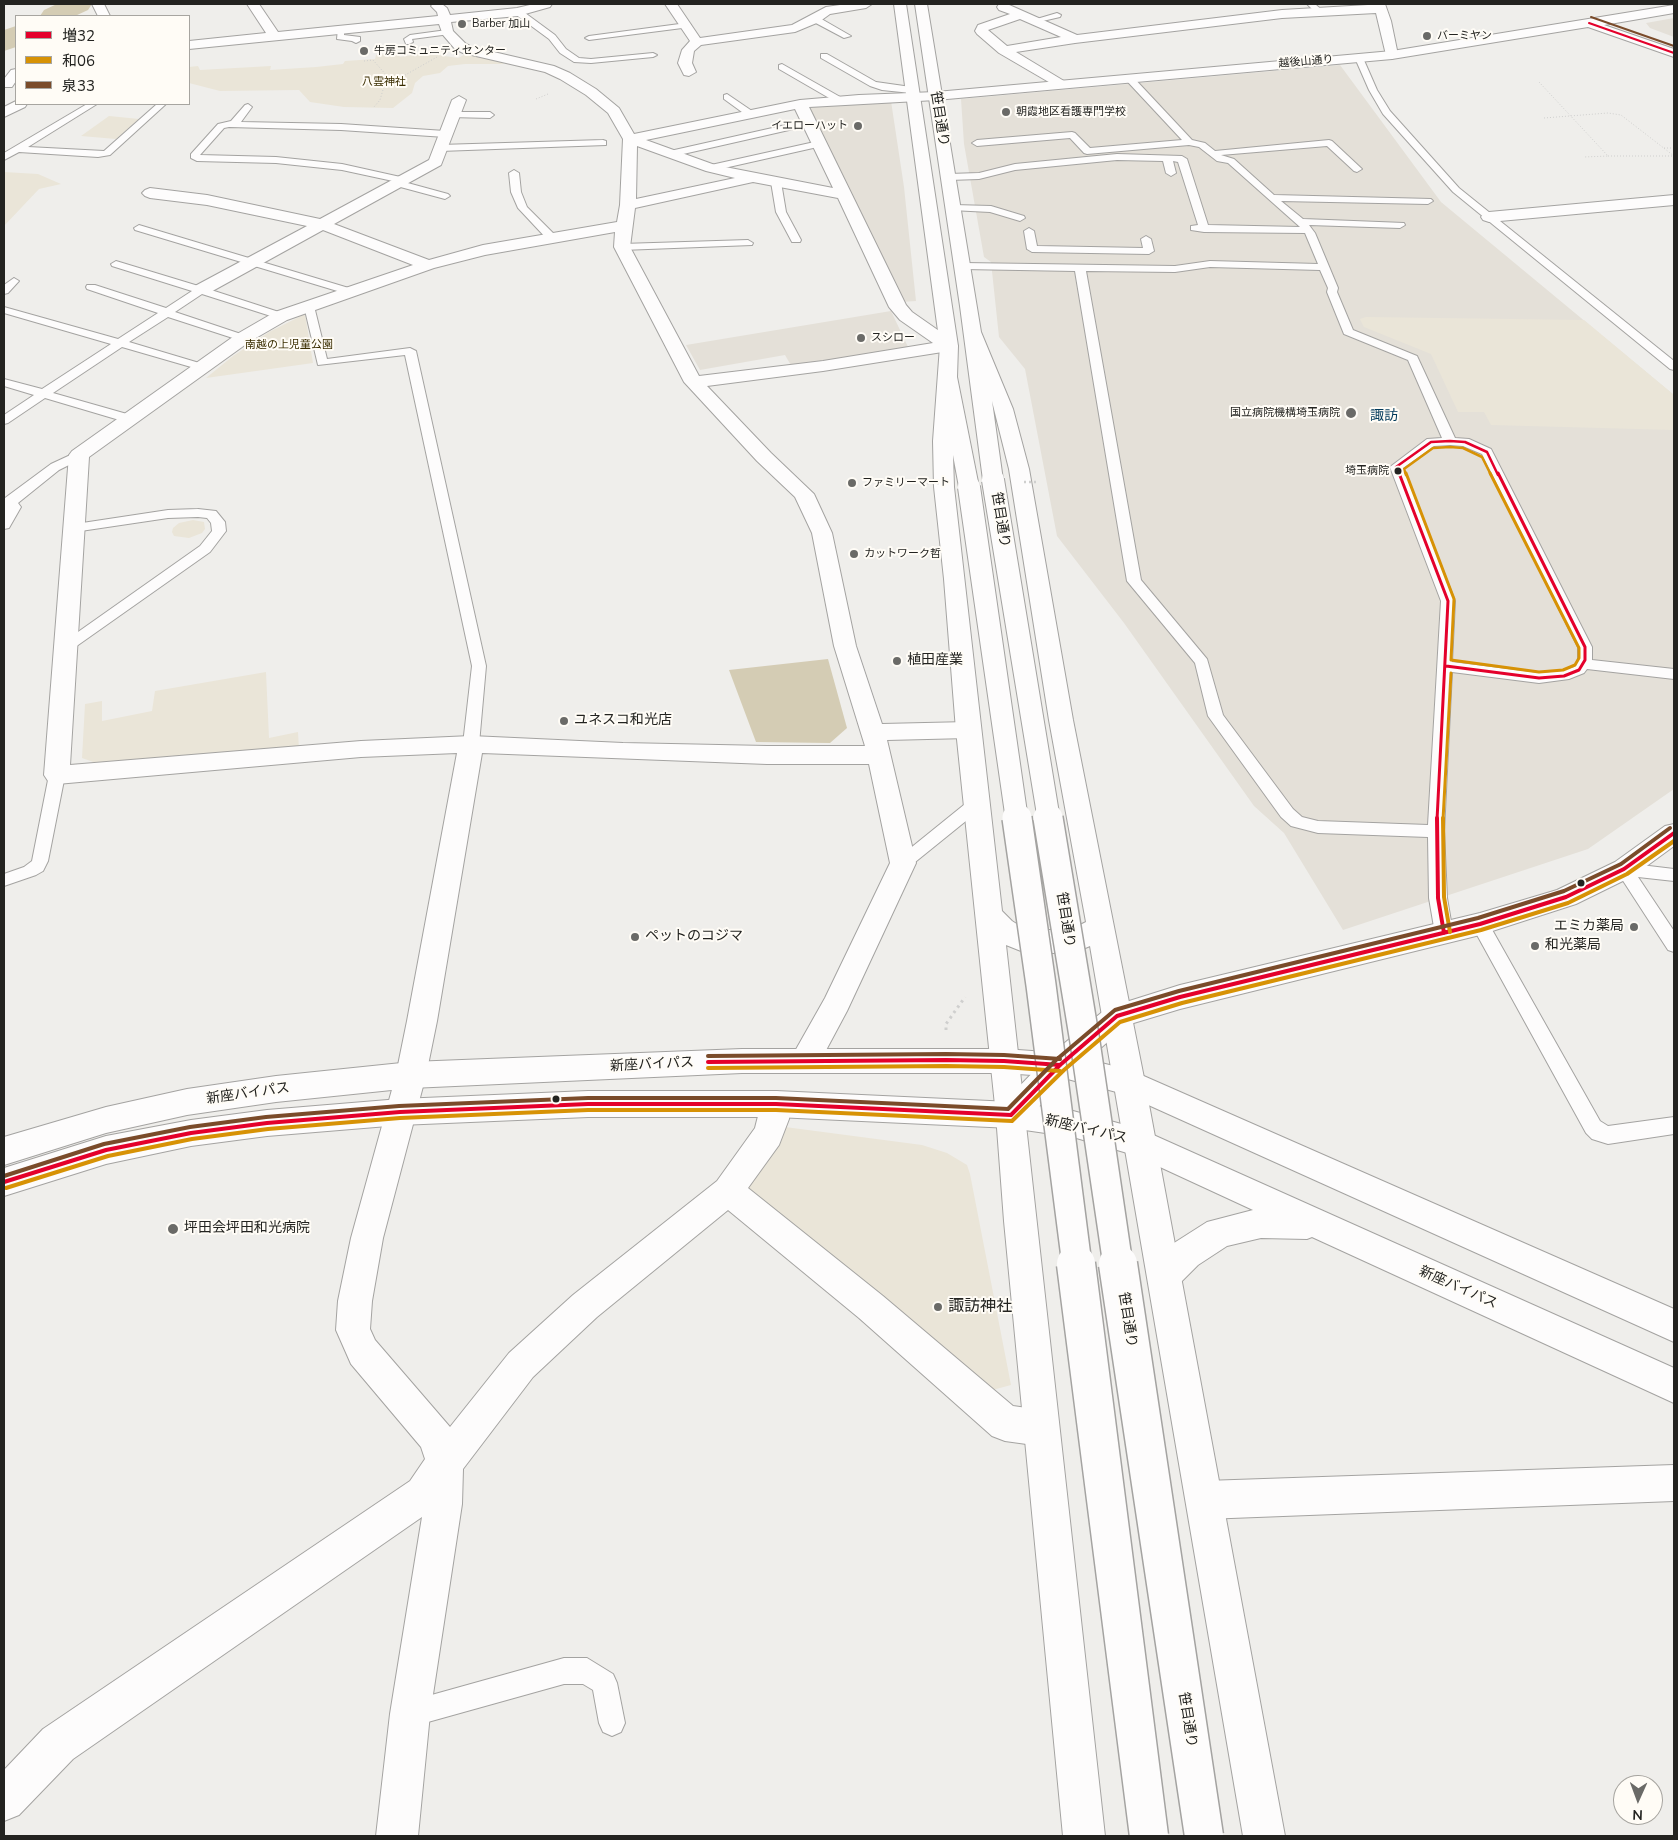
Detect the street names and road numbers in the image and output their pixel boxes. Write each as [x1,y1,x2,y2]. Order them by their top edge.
street label: 越後山通り [1278,53,1334,71]
street label: 笹目通り [926,90,952,148]
street label: 笹目通り [987,491,1013,549]
street label: 笹目通り [1052,891,1078,949]
street label: 新座バイパス [610,1054,694,1076]
street label: 新座バイパス [205,1080,291,1108]
street label: 新座バイパス [1043,1112,1129,1148]
street label: 新座バイパス [1416,1263,1500,1313]
street label: 笹目通り [1114,1291,1140,1349]
street label: 笹目通り [1174,1691,1200,1749]

